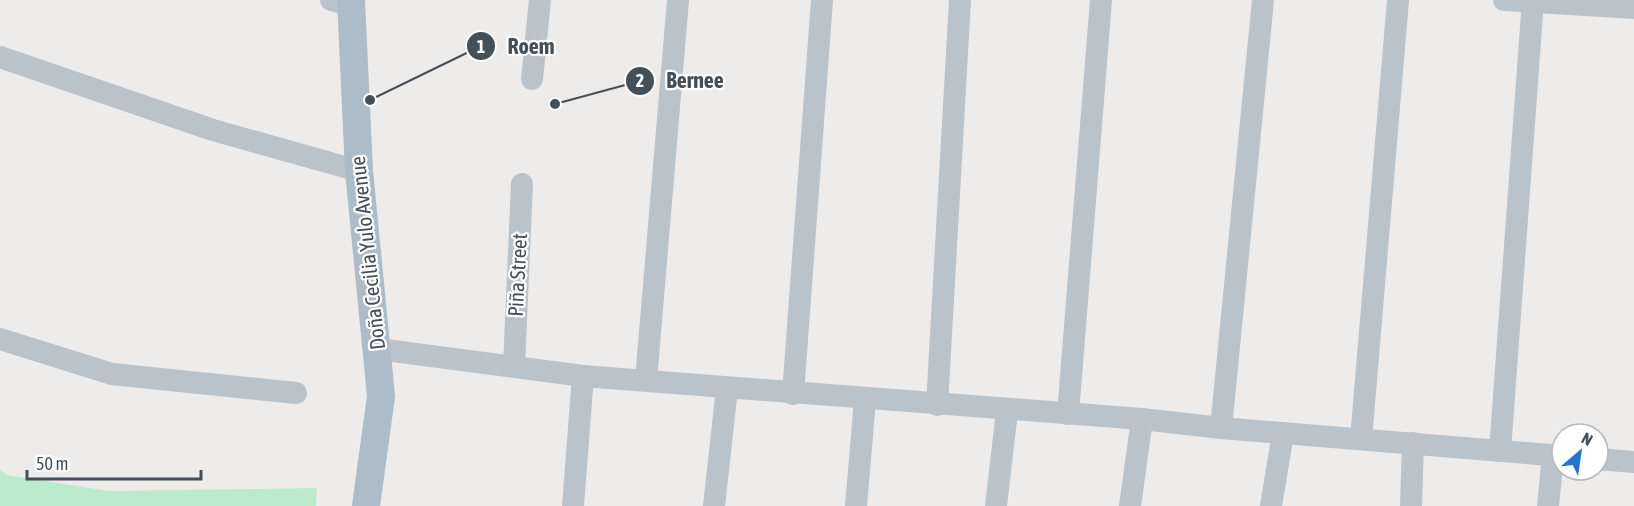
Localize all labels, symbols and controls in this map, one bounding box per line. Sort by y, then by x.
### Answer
callout: Roem [466,26,567,66]
text: Roem [507,33,555,59]
text: 1 [477,36,485,57]
callout: Bernee [625,61,736,101]
text: Bernee [666,67,724,93]
text: 2 [636,70,644,91]
street label: Doña Cecilia Yulo Avenue [345,155,389,351]
street label: Piña Street [503,233,531,317]
north arrow [1550,422,1610,482]
text: N [1579,429,1596,449]
scale bar [27,443,201,481]
text: 50 m [36,453,68,474]

